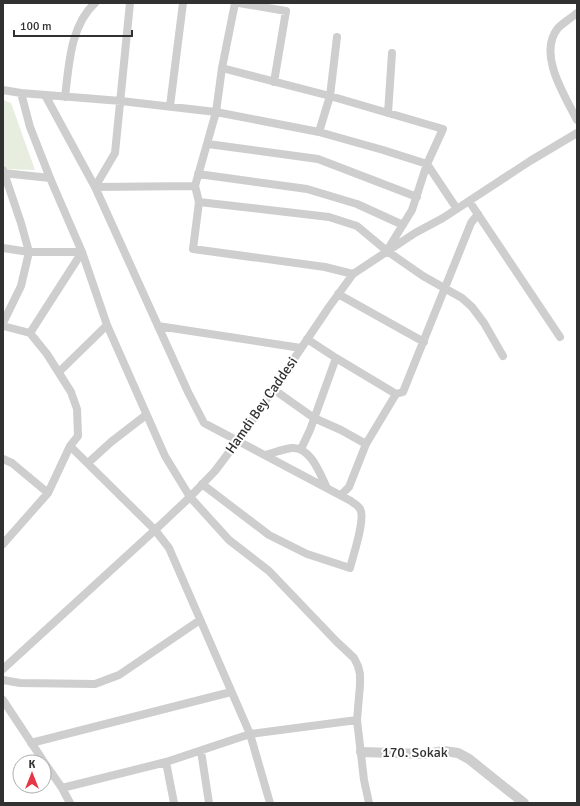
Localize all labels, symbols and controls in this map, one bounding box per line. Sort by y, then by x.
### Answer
scale bar [14,12,132,38]
text: 100 m [20,19,52,34]
street label: Hamdi Bey Caddesi [222,354,301,457]
street label: 170. Sokak [382,744,448,761]
north arrow [12,754,52,794]
text: K [29,758,36,771]

